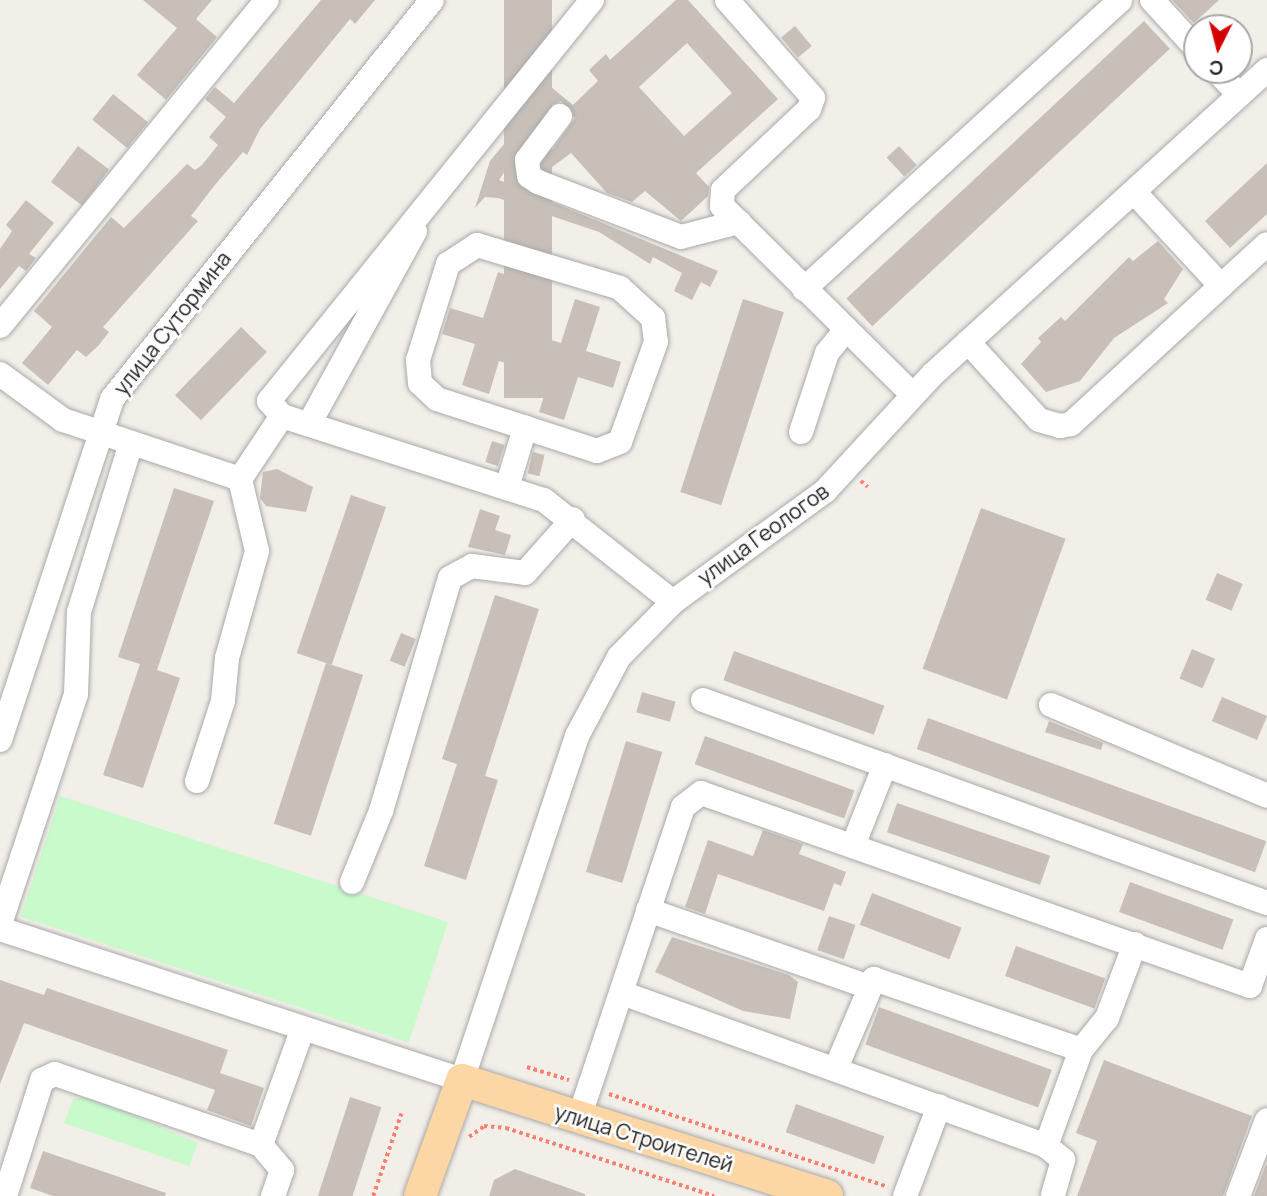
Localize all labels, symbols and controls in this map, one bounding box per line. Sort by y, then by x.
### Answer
north arrow [1183,14,1253,84]
text: С [1208,54,1224,82]
street label: улица Сутормина [108,246,236,400]
street label: улица Геологов [693,478,833,590]
street label: улица Строителей [552,1099,736,1177]

